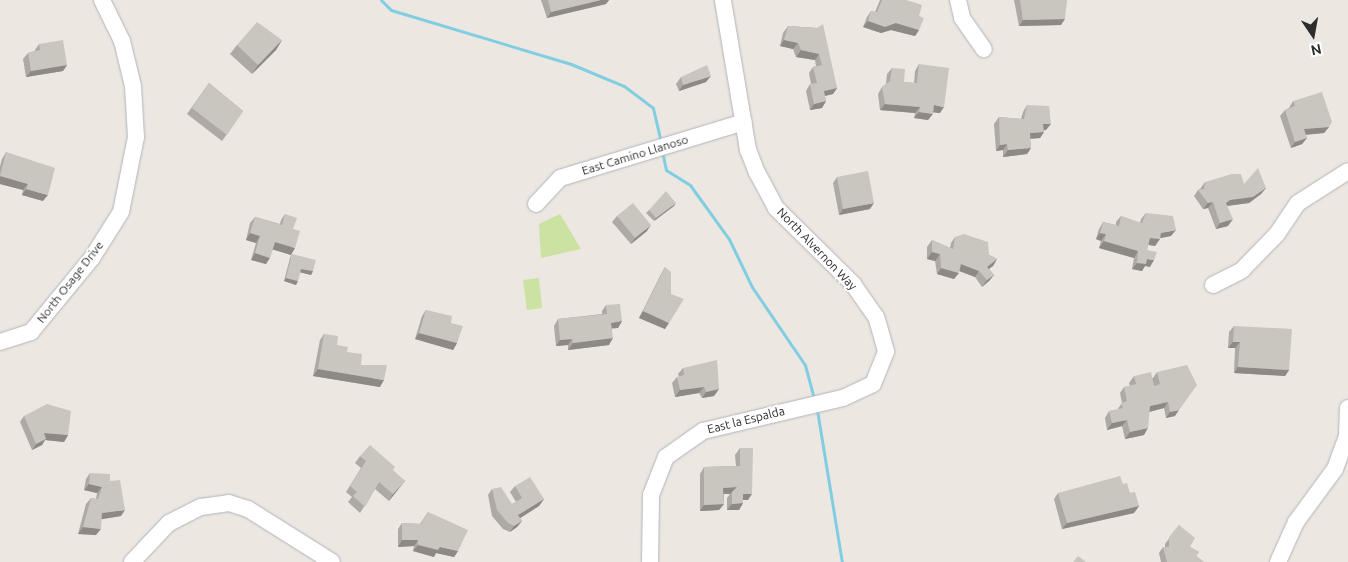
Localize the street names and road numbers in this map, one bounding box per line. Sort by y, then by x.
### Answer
street label: East Camino Llanoso [580,132,690,178]
street label: North Alvernon Way [774,205,860,293]
street label: North Osage Drive [34,238,106,326]
street label: East la Espalda [706,403,786,437]

